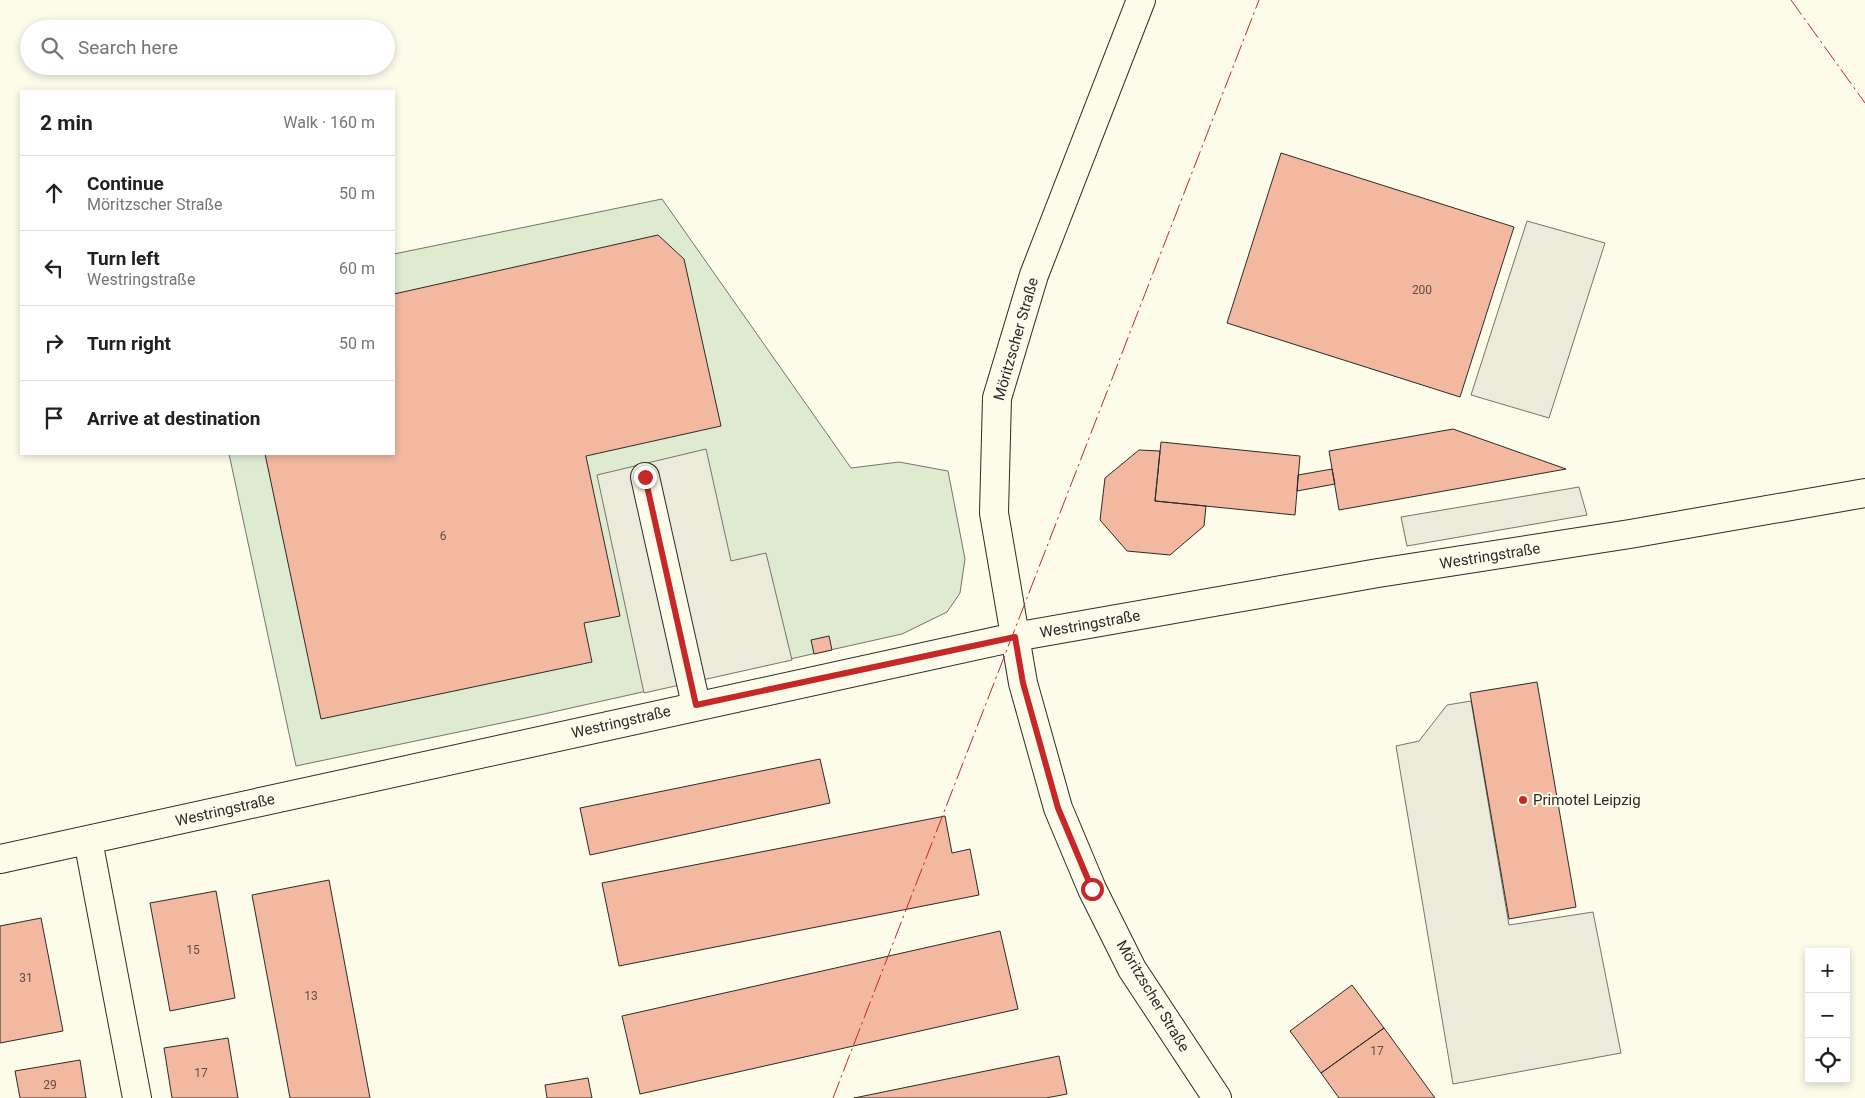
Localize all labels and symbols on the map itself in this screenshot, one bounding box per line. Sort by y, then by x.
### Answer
street label: Möritzscher Straße [990,275,1042,403]
house number: 200 [1412,283,1432,297]
route end [634,466,657,489]
house number: 6 [440,529,447,543]
street label: Westringstraße [1438,539,1542,573]
street label: Westringstraße [1038,606,1142,642]
street label: Westringstraße [569,702,673,742]
street label: Westringstraße [173,790,277,830]
place label: Primotel Leipzig [1533,791,1641,809]
marker: Primotel Leipzig [1517,794,1529,806]
route start [1081,878,1104,901]
street label: Möritzscher Straße [1113,937,1193,1055]
house number: 15 [186,943,200,957]
house number: 31 [19,971,33,985]
house number: 13 [304,989,318,1003]
house number: 17 [1370,1044,1384,1058]
house number: 17 [194,1066,208,1080]
house number: 29 [43,1078,57,1092]

